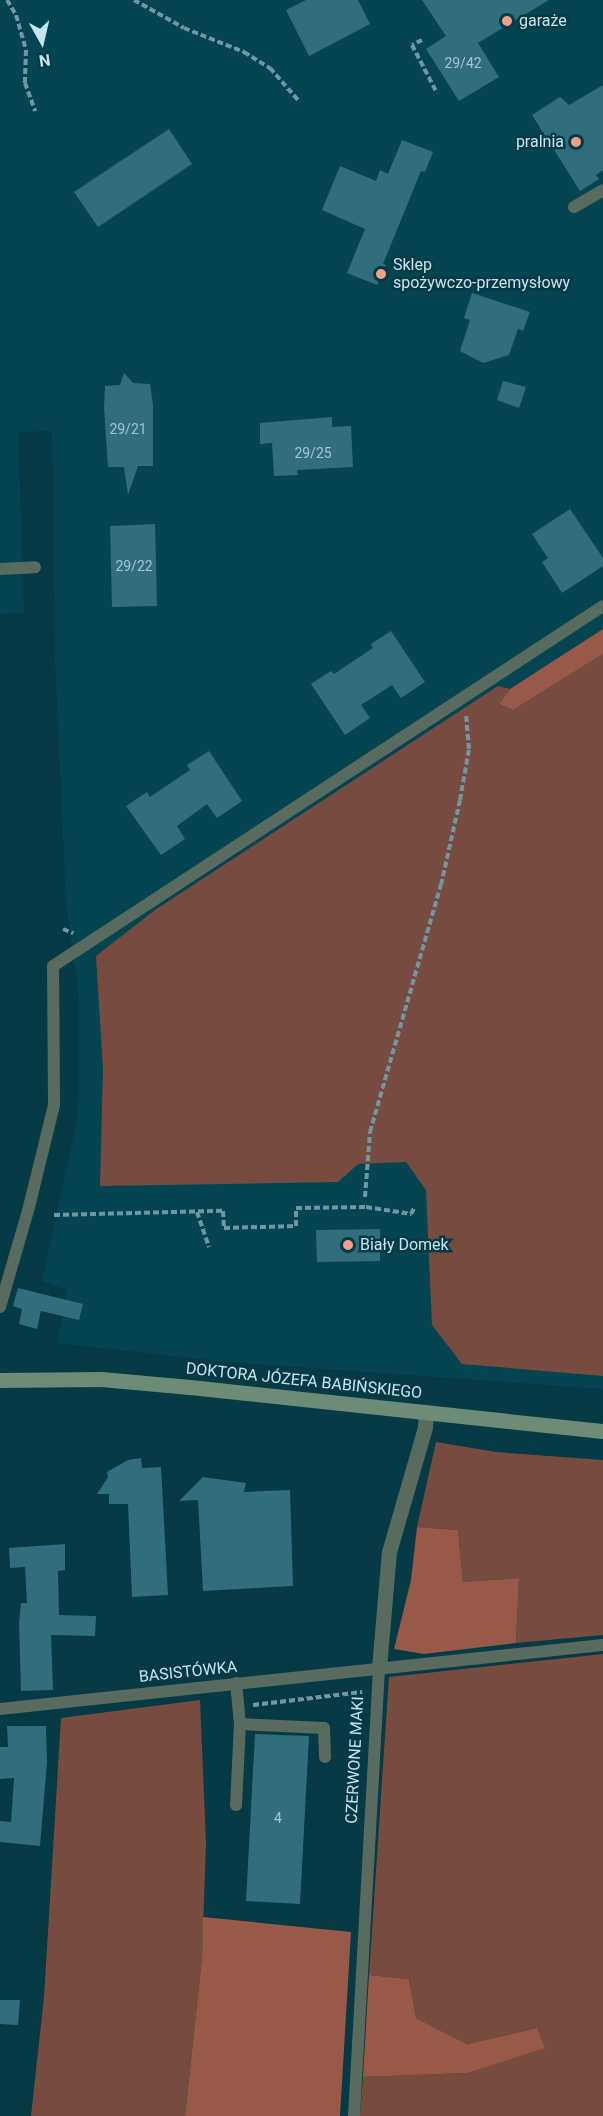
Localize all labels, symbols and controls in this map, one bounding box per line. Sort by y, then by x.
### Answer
place label: garaże [519,11,567,31]
north arrow [12,12,72,72]
marker: garaże [500,14,514,28]
text: N [38,50,51,71]
house number: 29/42 [444,55,482,71]
place label: pralnia [516,132,564,152]
marker: pralnia [569,135,583,149]
place label: Sklep spożywczo-przemysłowy [393,255,570,293]
marker: Sklep spożywczo-przemysłowy [374,267,388,281]
house number: 29/21 [109,421,147,437]
house number: 29/25 [294,445,332,461]
house number: 29/22 [115,558,153,574]
place label: Biały Domek [360,1235,449,1255]
marker: Biały Domek [341,1238,355,1252]
street label: DOKTORA JÓZEFA BABIŃSKIEGO [185,1359,423,1403]
street label: BASISTÓWKA [138,1657,238,1687]
street label: CZERWONE MAKI [342,1696,368,1824]
house number: 4 [274,1810,282,1826]

